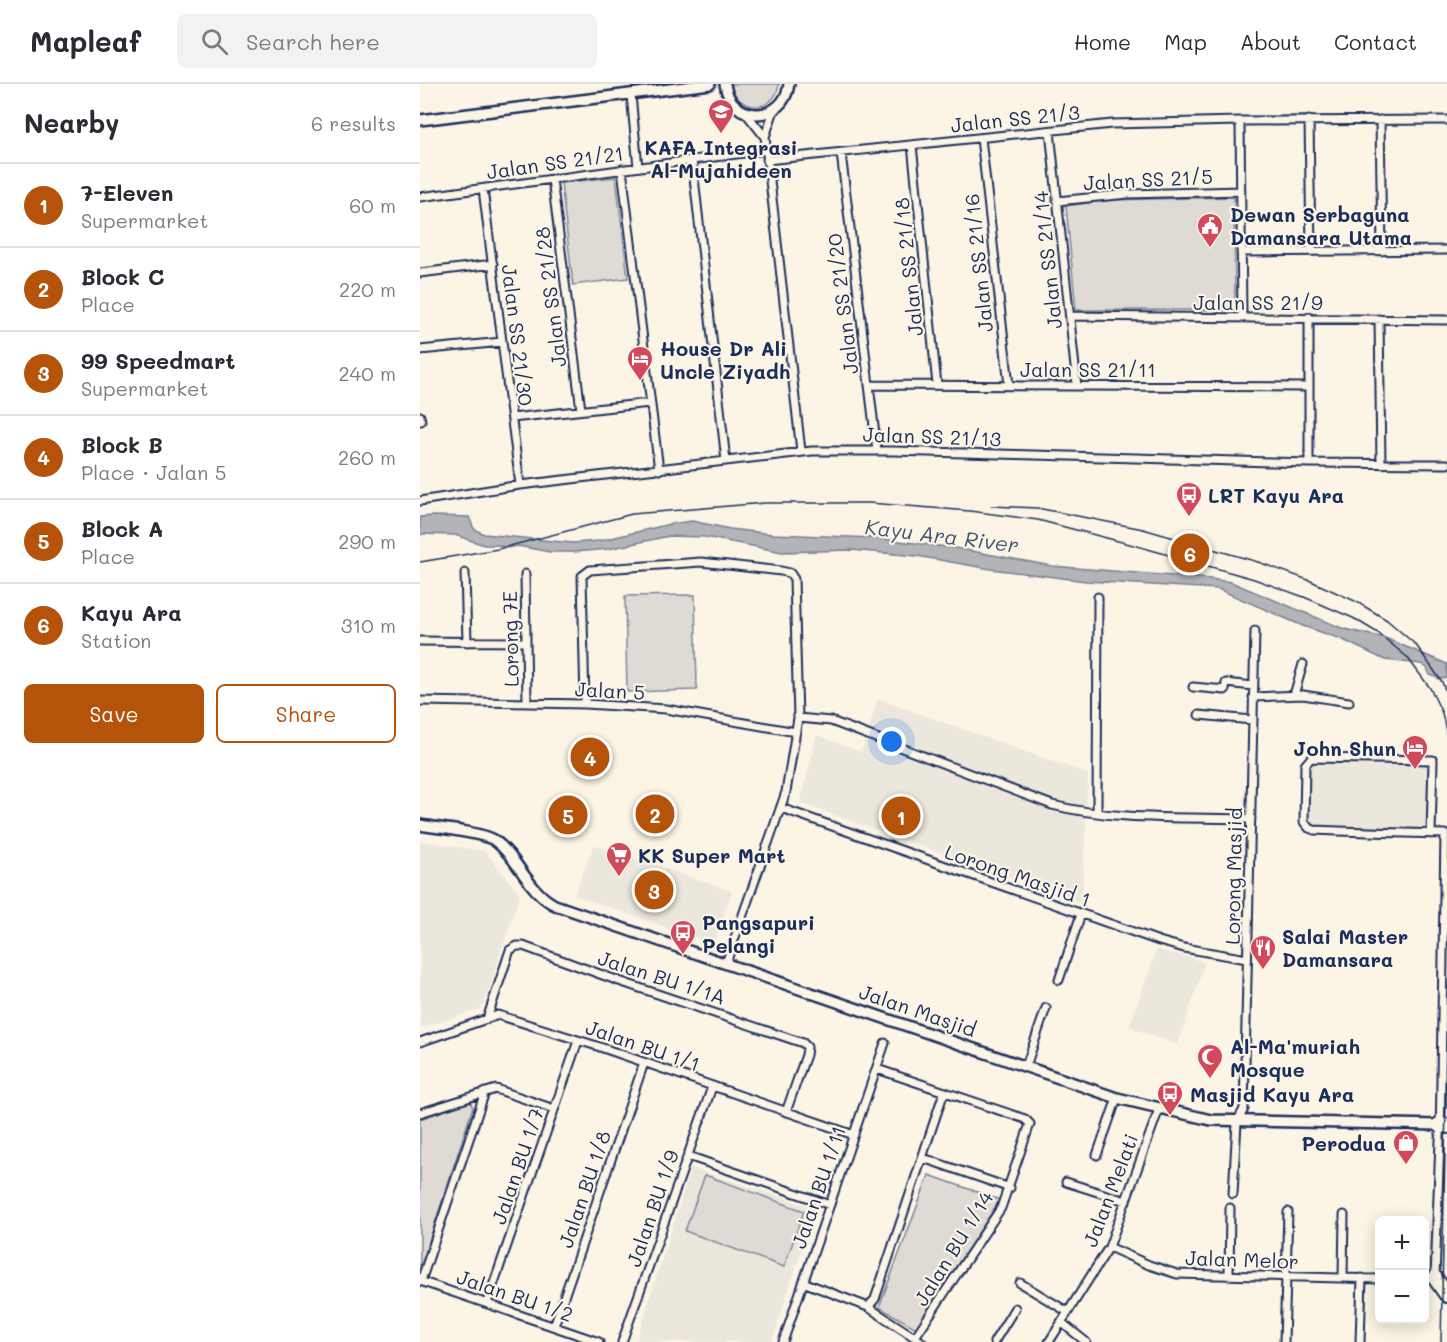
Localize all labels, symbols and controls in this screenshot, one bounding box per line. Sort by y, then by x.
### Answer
search box [177,14,597,68]
text: Mapleaf [30,23,141,59]
icon: search [198,25,231,58]
text: Search here [246,27,380,56]
text: Home [1074,28,1131,55]
text: Map [1164,28,1207,55]
text: About [1240,28,1301,55]
text: Contact [1334,28,1417,55]
school or university icon: KAFA Integrasi Al-Mujahideen [706,97,736,135]
street label: Jalan SS 21/3 [949,98,1081,138]
text: Nearby [24,106,119,140]
text: 6 results [311,110,396,136]
place label: KAFA Integrasi Al-Mujahideen [645,134,798,183]
street label: Jalan SS 21/21 [485,140,625,184]
street label: Jalan SS 21/5 [1083,163,1213,195]
text: 7-Eleven [81,178,173,207]
street label: Jalan SS 21/14 [1027,189,1067,330]
text: 1 [39,192,48,218]
text: 60 m [349,192,396,218]
street label: Jalan SS 21/16 [958,193,998,333]
street label: Jalan SS 21/18 [888,197,928,337]
place label: Dewan Serbaguna Damansara Utama [1230,201,1412,250]
text: Supermarket [81,207,208,233]
public building icon: Dewan Serbaguna Damansara Utama [1195,211,1225,249]
street label: Jalan SS 21/28 [528,225,572,369]
street label: Jalan SS 21/20 [820,232,864,376]
text: Block C [81,262,164,291]
street label: Jalan SS 21/30 [496,263,540,407]
text: 2 [38,276,49,302]
text: 220 m [339,276,396,302]
street label: Jalan SS 21/9 [1193,289,1323,315]
text: Place [81,291,135,317]
place label: House Dr Ali Uncle Ziyadh [660,335,790,384]
hotel icon: House Dr Ali Uncle Ziyadh [625,344,655,382]
text: 99 Speedmart [81,346,235,375]
street label: Jalan SS 21/11 [1020,356,1156,382]
text: 3 [38,360,50,386]
text: 240 m [338,360,396,386]
text: Supermarket [81,375,208,401]
street label: Jalan SS 21/13 [862,421,1002,451]
text: Block B [81,430,163,459]
text: 4 [37,444,50,470]
text: 260 m [338,444,396,470]
text: Place · Jalan 5 [81,459,226,485]
bus stop icon: LRT Kayu Ara [1174,480,1204,518]
place label: LRT Kayu Ara [1208,482,1344,508]
water label: Kayu Ara River [864,512,1020,558]
text: Block A [81,514,163,543]
text: 5 [38,528,49,554]
text: 290 m [338,528,396,554]
pin: 6 [1170,530,1210,576]
text: Place [81,543,135,569]
street label: Lorong 7E [496,591,524,687]
text: Kayu Ara [81,598,182,627]
text: 6 [37,612,50,638]
text: 310 m [341,612,396,638]
text: Station [81,627,151,653]
street label: Jalan 5 [574,675,646,705]
button: Save [24,684,204,743]
button: Share [216,684,396,743]
your location [877,727,906,756]
hotel icon: John Shun [1400,733,1430,771]
pin: 4 [570,734,610,780]
place label: John Shun [1293,735,1396,761]
pin: 5 [548,792,588,838]
pin: 2 [636,792,674,836]
pin: 1 [882,794,920,838]
street label: Lorong Masjid [1219,807,1247,945]
street label: Lorong Masjid 1 [942,838,1094,912]
supermarket icon: KK Super Mart [604,840,634,878]
place label: KK Super Mart [638,842,786,868]
pin: 3 [634,868,674,912]
place label: Pangsapuri Pelangi [702,909,815,958]
bus stop icon: Pangsapuri Pelangi [668,918,698,956]
place label: Salai Master Damansara [1282,923,1408,972]
restaurant icon: Salai Master Damansara [1248,933,1278,971]
street label: Jalan BU 1/1A [595,944,729,1010]
street label: Jalan Masjid [856,978,980,1042]
street label: Jalan BU 1/1 [583,1013,703,1077]
place label: Al-Ma'muriah Mosque [1230,1033,1360,1082]
mosque icon: Al-Ma'muriah Mosque [1195,1042,1225,1080]
bus stop icon: Masjid Kayu Ara [1155,1079,1185,1117]
place label: Masjid Kayu Ara [1190,1081,1354,1107]
street label: Jalan BU 1/7 [485,1105,549,1227]
street label: Jalan BU 1/11 [785,1122,851,1252]
street label: Jalan BU 1/8 [552,1127,616,1251]
shop icon: Perodua [1391,1128,1421,1166]
street label: Jalan Melati [1077,1130,1143,1250]
place label: Perodua [1301,1130,1386,1156]
street label: Jalan BU 1/9 [620,1146,684,1270]
street label: Jalan BU 1/14 [907,1185,999,1310]
map controls [1375,1216,1429,1324]
button: + [1375,1216,1429,1270]
street label: Jalan Melor [1185,1244,1299,1274]
street label: Jalan BU 1/2 [453,1263,577,1327]
button: − [1375,1270,1429,1324]

